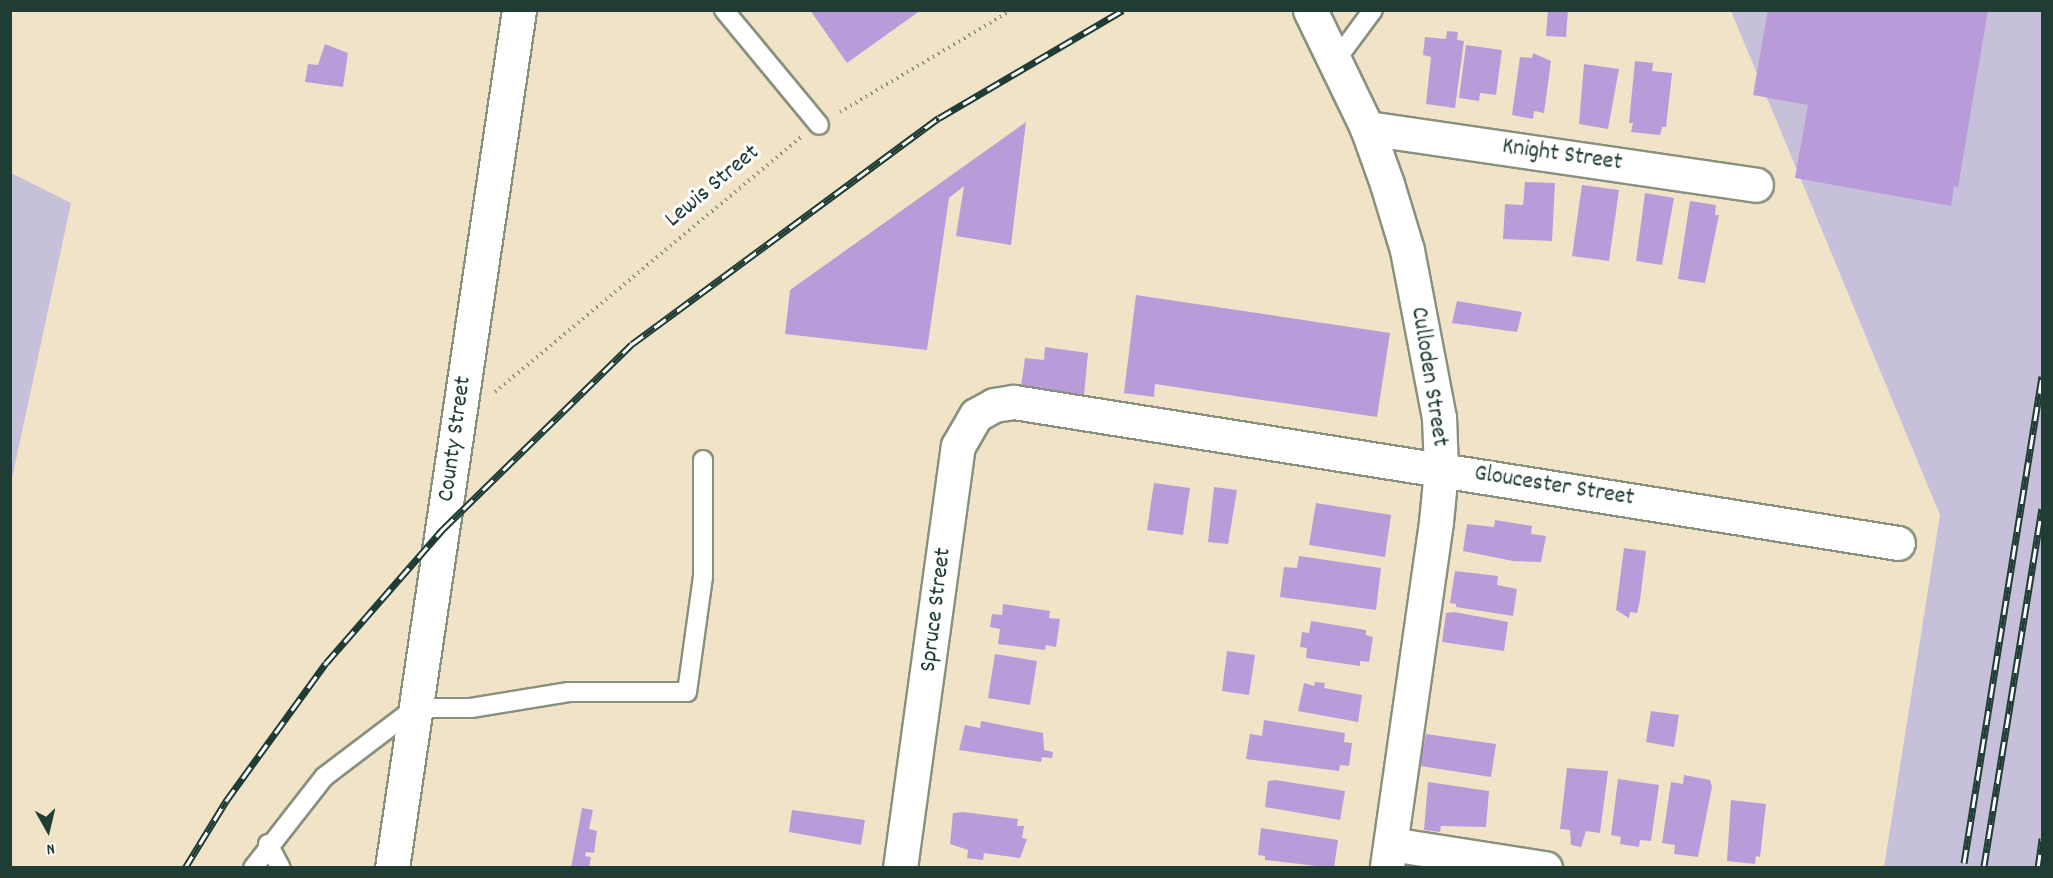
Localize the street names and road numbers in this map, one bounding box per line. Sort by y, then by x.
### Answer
street label: Knight Street [1500,133,1624,179]
street label: Lewis Street [660,139,766,235]
street label: Culloden Street [1403,305,1453,449]
street label: County Street [433,374,479,504]
street label: Gloucester Street [1472,460,1636,514]
street label: Spruce Street [915,546,959,674]

